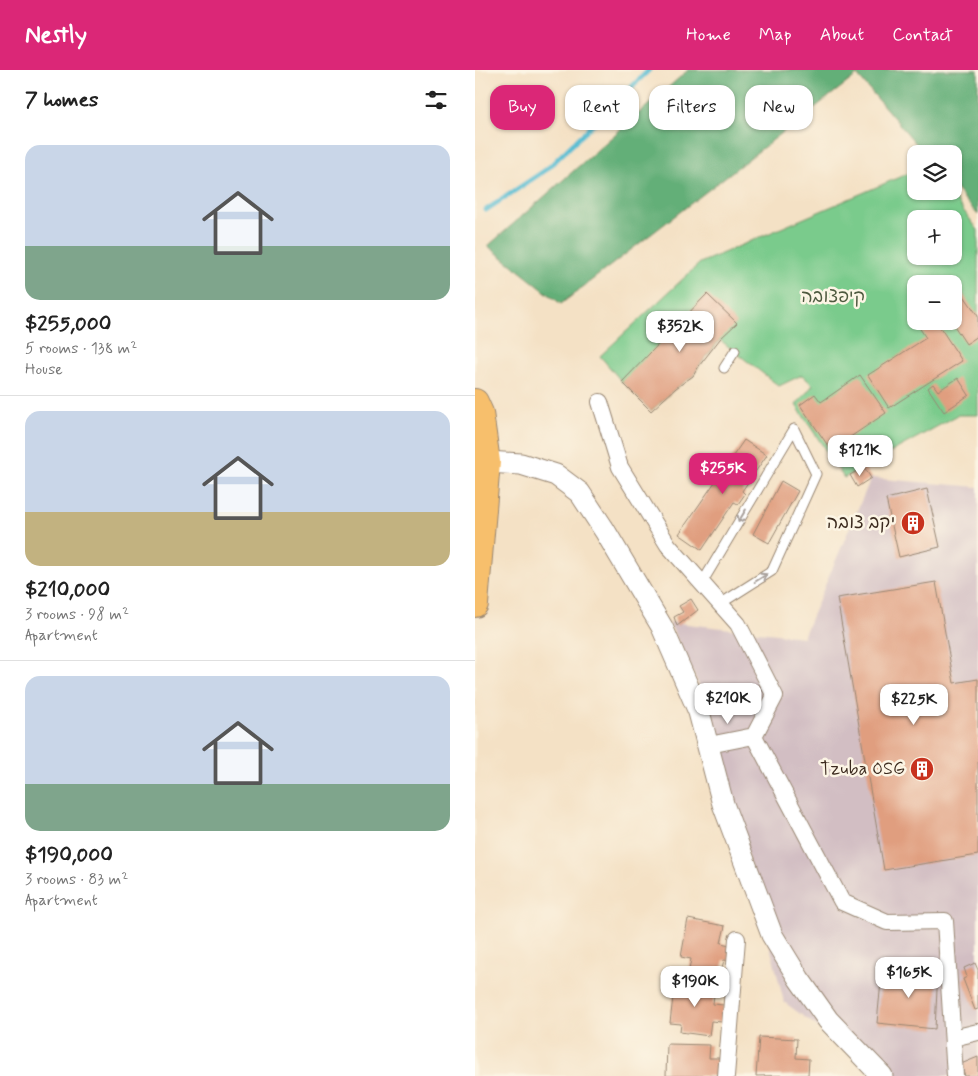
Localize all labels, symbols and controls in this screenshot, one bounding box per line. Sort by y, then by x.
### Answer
text: Nestly [25,20,87,51]
text: Home [686,23,731,47]
text: Map [759,23,792,47]
text: About [820,23,864,47]
text: Contact [892,23,953,47]
chip: Buy [490,85,555,130]
chip: Rent [565,85,639,130]
chip: Filters [649,85,735,130]
chip: New [745,85,813,130]
text: 7 homes [25,86,98,114]
icon: filters [422,86,450,114]
map controls [907,145,962,330]
button: layers [907,145,962,200]
icon: home [193,178,283,268]
button: + [907,210,962,265]
button: − [907,275,962,330]
park label: קיפצובה [801,285,865,309]
text: $255,000 [25,310,111,338]
pin: $352K [645,310,715,353]
text: $352K [657,316,703,337]
text: 5 rooms · 138 m² [25,338,137,359]
text: House [25,359,63,380]
pin: $121K [825,434,895,477]
text: $121K [839,440,881,461]
icon: home [193,443,283,533]
pin: $255K [688,452,758,495]
text: $255K [700,458,746,479]
one-way arrow [736,508,746,523]
building icon: יקב צובה [900,510,926,536]
place label: יקב צובה [827,511,895,535]
one-way arrow [754,573,768,583]
text: $210,000 [25,576,110,604]
text: 3 rooms · 98 m² [25,604,129,625]
text: Apartment [25,625,98,646]
pin: $210K [693,682,763,725]
pin: $225K [879,684,949,726]
text: $210K [705,688,751,709]
text: $225K [891,689,937,710]
icon: home [193,708,283,798]
building icon: Tzuba OSG [909,756,935,782]
place label: Tzuba OSG [820,757,905,781]
text: $190,000 [25,841,113,869]
text: 3 rooms · 83 m² [25,869,128,890]
text: Apartment [25,890,98,911]
pin: $165K [874,956,944,999]
text: $165K [886,962,932,983]
pin: $190K [660,966,730,1008]
text: $190K [671,971,719,992]

